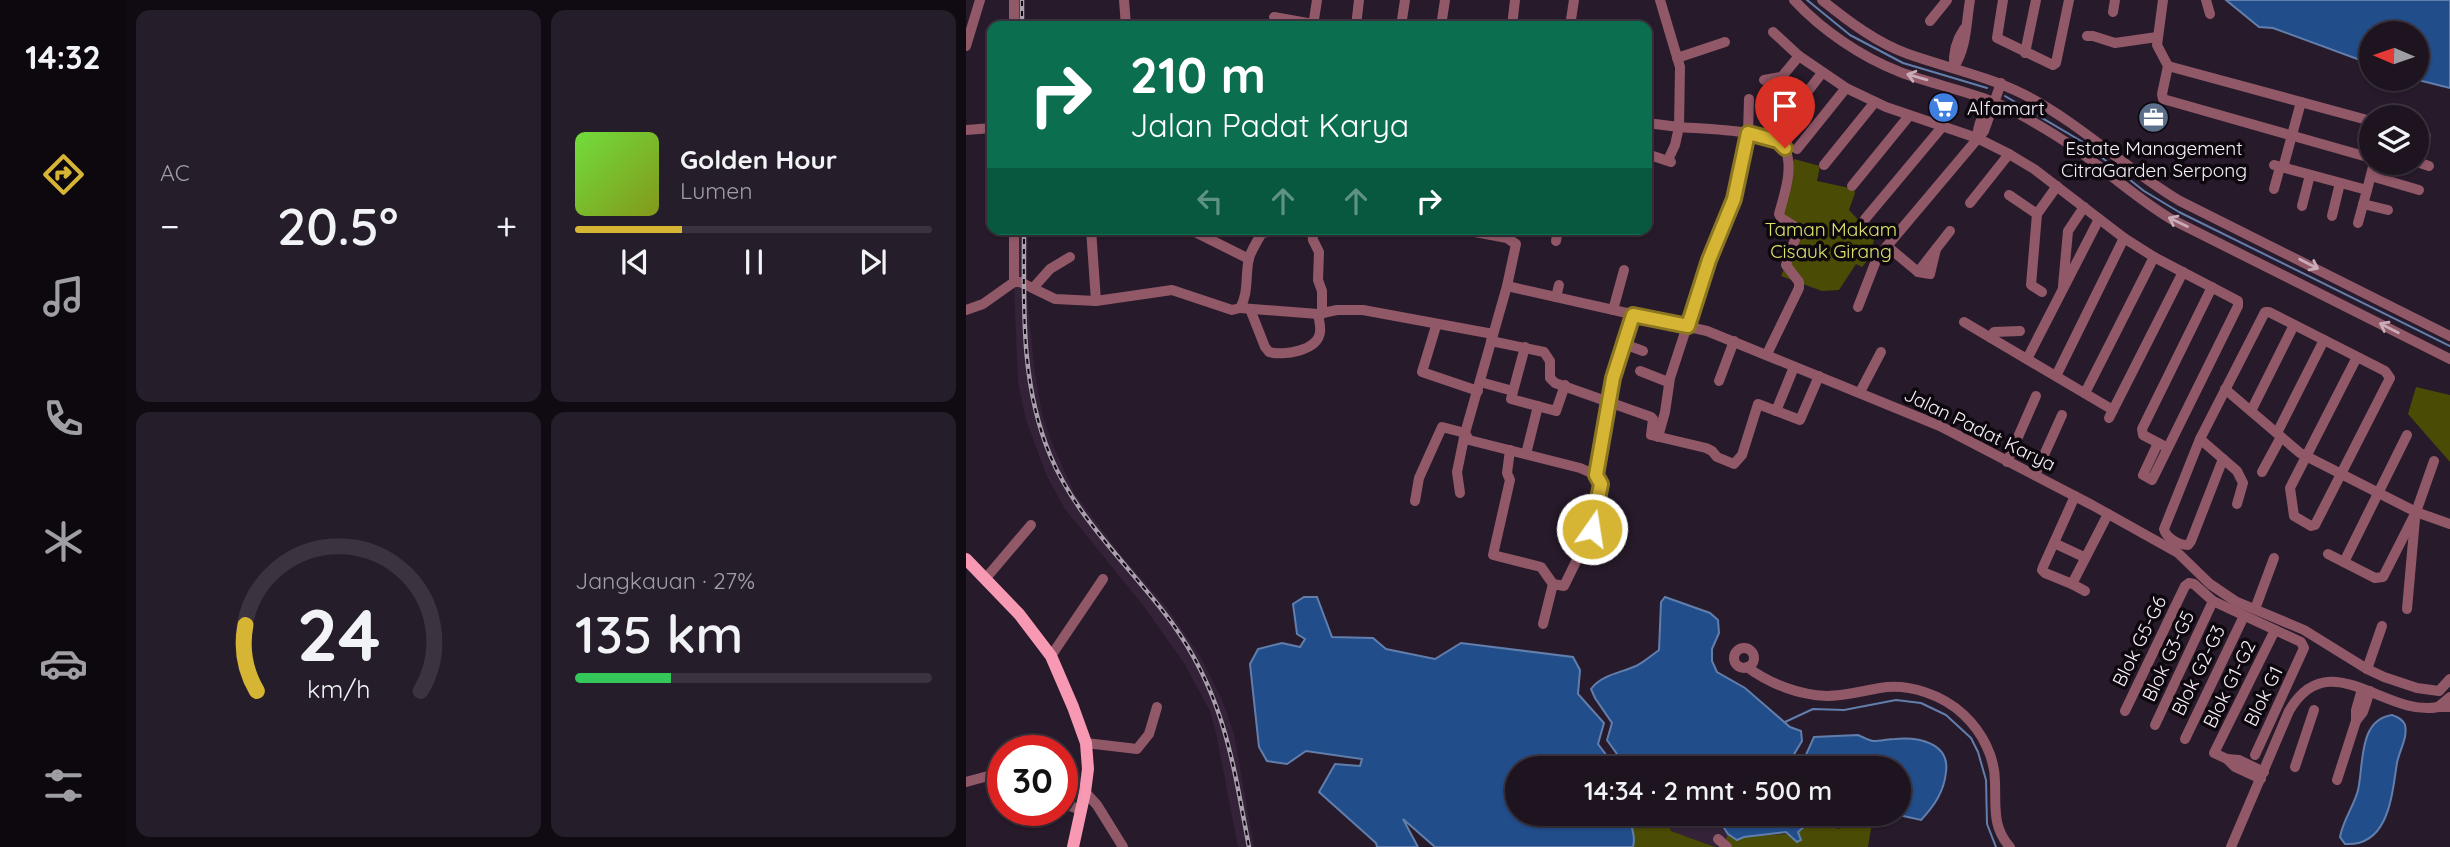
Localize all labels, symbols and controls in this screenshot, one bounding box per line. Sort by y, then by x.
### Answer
north arrow [2359,21,2429,91]
map controls [2359,21,2429,175]
text: 14:32 [25,37,101,77]
text: 210 m [1130,44,1266,105]
icon: right [1015,49,1106,140]
one-way arrow [1907,70,1929,83]
pin [1755,76,1815,148]
icon: arrive [1766,87,1804,125]
supermarket icon: Alfamart [1927,91,1961,125]
place label: Alfamart [1967,96,2045,120]
office icon: Estate Management CitraGarden Serpong [2137,100,2171,134]
text: Jalan Padat Karya [1130,105,1409,145]
button: layers [2359,105,2429,175]
place label: Estate Management CitraGarden Serpong [2061,136,2247,182]
text: Golden Hour [680,143,837,176]
icon: directions [39,150,88,199]
text: AC [160,158,190,187]
text: Lumen [680,176,753,205]
icon: left [1191,182,1229,220]
icon: ahead [1264,182,1302,220]
icon: ahead [1337,182,1375,220]
icon: right [1410,182,1448,220]
text: 20.5° [277,193,398,258]
text: − [160,202,180,250]
text: + [496,202,517,250]
one-way arrow [2168,214,2189,228]
park label: Taman Makam Cisauk Girang [1765,217,1897,263]
icon: previous [616,243,654,281]
icon: pause [735,243,773,281]
icon: next [854,243,892,281]
one-way arrow [2298,258,2319,272]
icon: music [39,272,88,321]
one-way arrow [2379,320,2400,334]
street label: Jalan Padat Karya [1900,382,2060,476]
icon: phone [39,394,88,443]
position arrow [1555,492,1629,566]
icon: climate [39,517,88,566]
text: Jangkauan · 27% [575,566,755,595]
text: 24 [296,588,381,679]
street label: Blok G5-G6 [2107,592,2171,690]
text: 135 km [575,601,743,666]
street label: Blok G3-G5 [2137,607,2199,705]
street label: Blok G2-G3 [2166,621,2230,719]
street label: Blok G1-G2 [2197,636,2261,732]
icon: car [39,639,88,688]
street label: Blok G1 [2238,662,2288,730]
text: km/h [307,672,370,703]
speed limit sign: 30 [987,735,1078,826]
icon: filters [39,761,88,810]
text: 14:34 · 2 mnt · 500 m [1584,774,1832,807]

